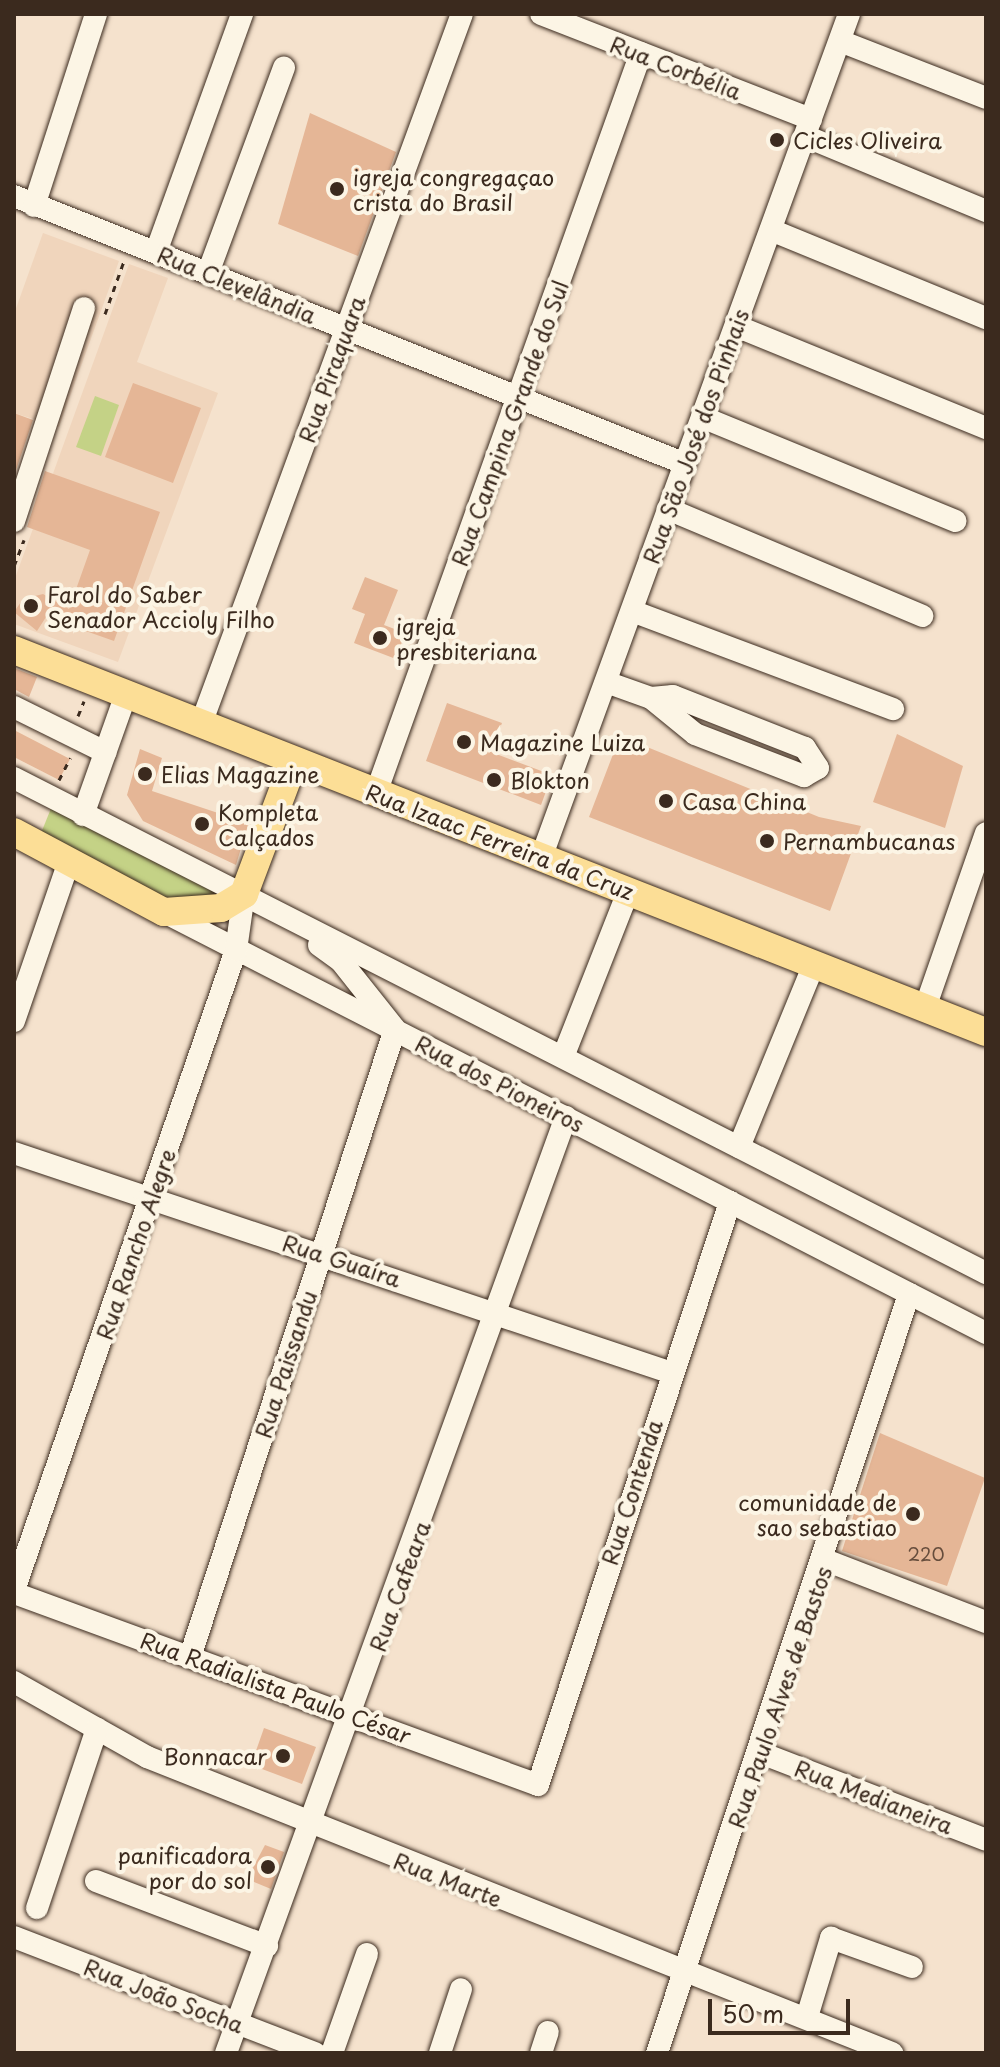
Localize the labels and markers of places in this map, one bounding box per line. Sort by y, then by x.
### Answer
place label: Cicles Oliveira [793,127,944,153]
marker: Cicles Oliveira [768,131,786,149]
place label: igreja congregaçao crista do Brasil [353,163,553,214]
marker: igreja congregaçao crista do Brasil [328,180,346,198]
place label: Farol do Saber Senador Accioly Filho [47,580,275,632]
marker: Farol do Saber Senador Accioly Filho [22,597,40,615]
place label: igreja presbiteriana [396,612,537,664]
marker: igreja presbiteriana [371,629,389,647]
place label: Magazine Luiza [480,729,645,755]
marker: Magazine Luiza [455,733,473,751]
place label: Elias Magazine [161,761,320,787]
marker: Elias Magazine [136,765,154,783]
place label: Blokton [510,767,590,793]
marker: Blokton [485,771,503,789]
place label: Casa China [682,788,805,814]
marker: Casa China [657,792,675,810]
place label: Kompleta Calçados [218,798,318,850]
marker: Kompleta Calçados [193,815,211,833]
place label: Pernambucanas [783,828,955,854]
marker: Pernambucanas [758,832,776,850]
place label: comunidade de sao sebastiao [739,1488,897,1540]
marker: comunidade de sao sebastiao [904,1505,922,1523]
place label: Bonnacar [163,1743,267,1769]
marker: Bonnacar [274,1747,292,1765]
place label: panificadora por do sol [117,1841,252,1892]
marker: panificadora por do sol [259,1858,277,1876]

